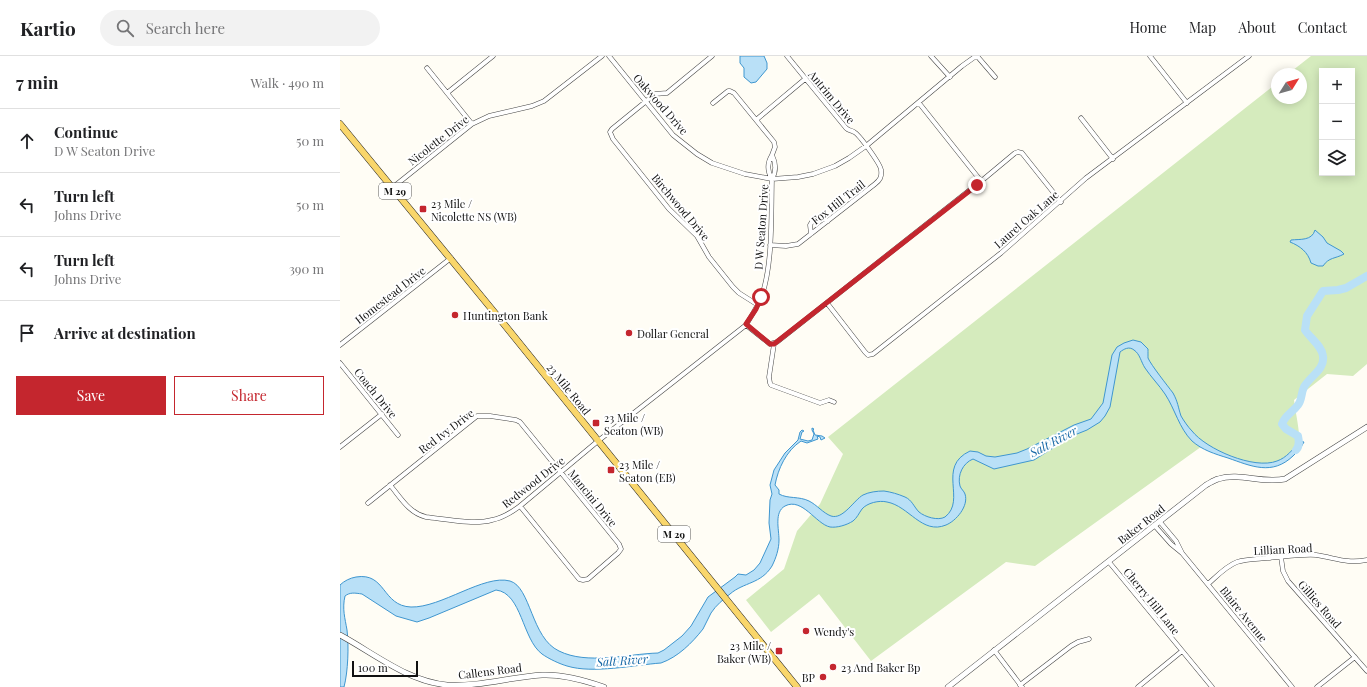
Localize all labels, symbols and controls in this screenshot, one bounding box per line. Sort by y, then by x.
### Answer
search box [100,10,380,46]
text: Kartio [20,15,76,41]
icon: search [114,17,136,39]
text: Search here [146,18,225,38]
text: Home [1129,18,1167,37]
text: Map [1189,18,1216,37]
text: About [1238,18,1276,37]
text: Contact [1298,18,1347,37]
street label: Antrim Drive [805,67,859,127]
north arrow [1271,68,1307,104]
map controls [1319,68,1355,176]
button: + [1319,68,1355,104]
street label: Oakwood Drive [630,70,692,138]
text: 7 min [16,71,59,93]
text: Walk · 490 m [250,74,324,91]
button: − [1319,104,1355,140]
street label: Nicolette Drive [405,111,472,168]
text: Continue [54,122,118,142]
icon: ahead [16,130,38,152]
text: 50 m [296,132,324,149]
button: layers [1319,140,1355,176]
text: D W Seaton Drive [54,142,155,159]
street label: Birchwood Drive [649,170,714,244]
street label: Fox Hill Trail [808,176,868,228]
route end [968,176,986,194]
road number: M 29 [379,183,411,199]
street label: D W Seaton Drive [751,183,772,270]
text: Turn left [54,186,115,206]
street label: Laurel Oak Lane [991,187,1062,251]
icon: left [16,194,38,216]
text: 50 m [296,196,324,213]
place label: 23 Mile / Nicolette NS (WB) [431,196,517,224]
marker: 23 Mile / Nicolette NS (WB) [418,204,428,214]
text: Johns Drive [54,206,121,223]
text: Turn left [54,250,115,270]
icon: left [16,258,38,280]
text: 390 m [289,260,324,277]
street label: Homestead Drive [352,263,429,327]
text: Johns Drive [54,270,121,287]
route start [752,288,770,306]
place label: Huntington Bank [463,308,548,323]
marker: Huntington Bank [450,310,460,320]
icon: arrive [16,322,38,344]
text: Arrive at destination [54,323,196,343]
place label: Dollar General [637,326,709,341]
marker: Dollar General [624,328,634,338]
street label: 23 Mile Road [544,360,595,418]
street label: Coach Drive [351,365,401,422]
button: Save [16,376,166,415]
button: Share [174,376,324,415]
street label: Red Ivy Drive [415,405,477,457]
place label: 23 Mile / Seaton (WB) [604,410,663,438]
marker: 23 Mile / Seaton (WB) [591,418,601,428]
water label: Salt River [1026,421,1080,461]
street label: Redwood Drive [499,453,568,511]
place label: 23 Mile / Seaton (EB) [619,457,675,485]
marker: 23 Mile / Seaton (EB) [606,465,616,475]
street label: Mancini Drive [565,466,621,530]
street label: Baker Road [1114,500,1168,547]
road number: M 29 [658,526,690,542]
street label: Lillian Road [1253,540,1313,558]
street label: Cherry Hill Lane [1120,564,1184,638]
street label: Gillies Road [1295,577,1345,632]
street label: Blaire Avenue [1217,583,1271,645]
place label: Wendy's [813,624,854,639]
marker: Wendy's [801,626,811,636]
place label: 23 Mile / Baker (WB) [717,638,771,666]
marker: 23 Mile / Baker (WB) [774,646,784,656]
water label: Salt River [595,650,649,670]
scale bar [352,659,418,678]
text: 100 m [358,660,388,675]
street label: Callens Road [457,660,523,682]
place label: 23 And Baker Bp [841,660,920,675]
marker: 23 And Baker Bp [828,662,838,672]
place label: BP [802,670,816,685]
marker: BP [818,672,828,682]

